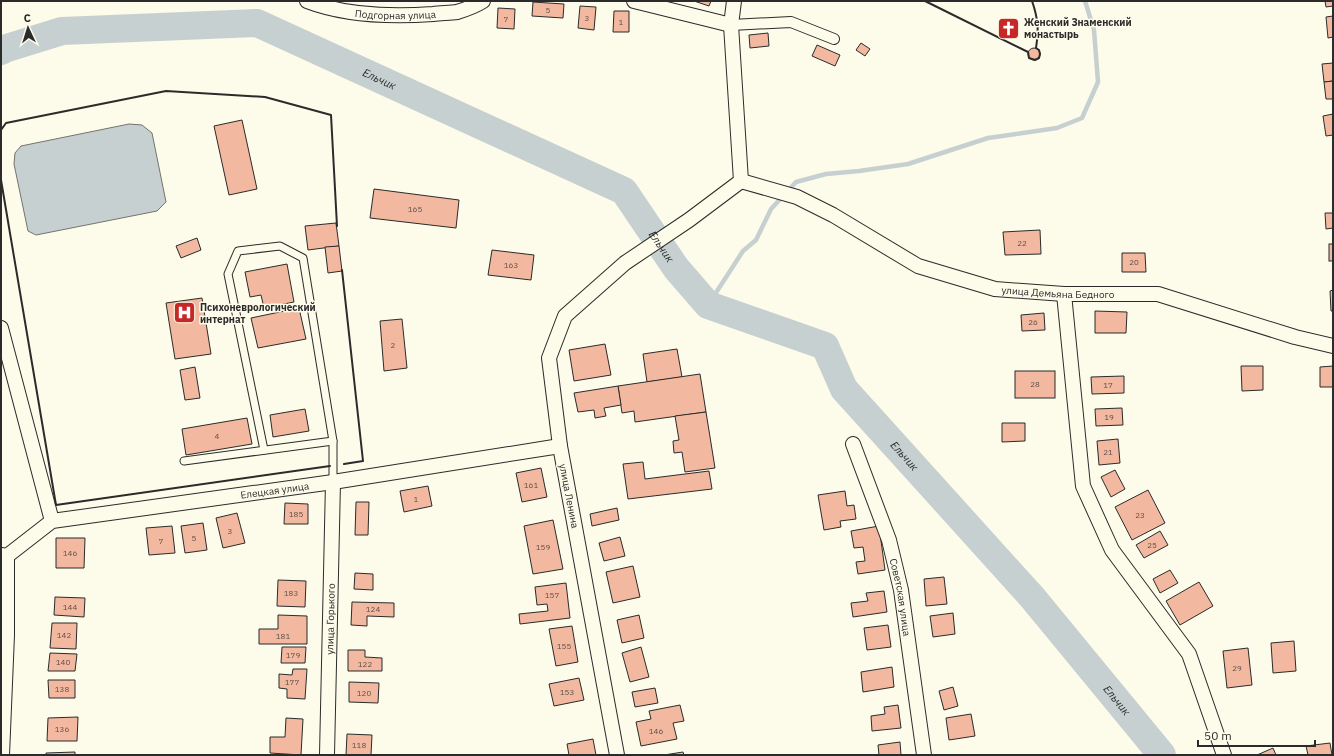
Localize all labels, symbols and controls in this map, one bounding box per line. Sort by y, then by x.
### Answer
house number: 5 [546,5,551,15]
street label: Подгорная улица [354,6,437,22]
north arrow [8,8,48,48]
text: С [23,11,31,25]
house number: 3 [585,13,590,23]
house number: 7 [504,14,509,24]
church icon: Женский Знаменский монастырь [996,15,1022,41]
place label: Женский Знаменский монастырь [1024,16,1132,41]
house number: 1 [619,17,624,27]
water label: Ельчик [360,65,398,93]
house number: 165 [408,204,422,214]
water label: Ельчик [646,228,677,265]
house number: 22 [1017,238,1027,248]
house number: 20 [1129,257,1139,267]
house number: 163 [504,260,518,270]
street label: улица Демьяна Бедного [1001,283,1115,301]
hospital icon: Психоневрологический интернат [172,300,198,326]
place label: Психоневрологический интернат [200,301,316,326]
house number: 26 [1028,317,1038,327]
house number: 2 [391,340,396,350]
house number: 28 [1030,379,1040,389]
house number: 17 [1103,380,1113,390]
house number: 19 [1104,412,1114,422]
house number: 4 [215,431,220,441]
water label: Ельчик [887,438,922,474]
house number: 21 [1103,447,1113,457]
street label: улица Ленина [556,463,582,530]
street label: Елецкая улица [240,479,311,501]
house number: 161 [524,480,538,490]
house number: 1 [414,494,419,504]
house number: 185 [289,509,303,519]
house number: 23 [1135,510,1145,520]
house number: 3 [228,526,233,536]
house number: 5 [192,533,197,543]
house number: 7 [159,536,164,546]
house number: 25 [1147,540,1157,550]
house number: 159 [536,542,550,552]
house number: 146 [63,548,77,558]
street label: Советская улица [887,557,914,637]
street label: улица Горького [323,583,337,655]
house number: 183 [284,588,298,598]
house number: 157 [545,590,559,600]
house number: 144 [63,602,77,612]
house number: 124 [366,604,380,614]
house number: 142 [57,630,71,640]
house number: 181 [276,631,290,641]
house number: 155 [557,641,571,651]
house number: 179 [286,650,300,660]
house number: 140 [56,657,70,667]
house number: 122 [358,659,372,669]
house number: 29 [1232,663,1242,673]
house number: 177 [285,677,299,687]
water label: Ельчик [1100,682,1134,718]
house number: 138 [55,684,69,694]
house number: 153 [560,687,574,697]
house number: 120 [357,688,371,698]
scale bar [1198,722,1315,748]
house number: 136 [55,724,69,734]
house number: 146 [649,726,663,736]
text: 50 m [1204,728,1232,743]
house number: 118 [352,740,366,750]

